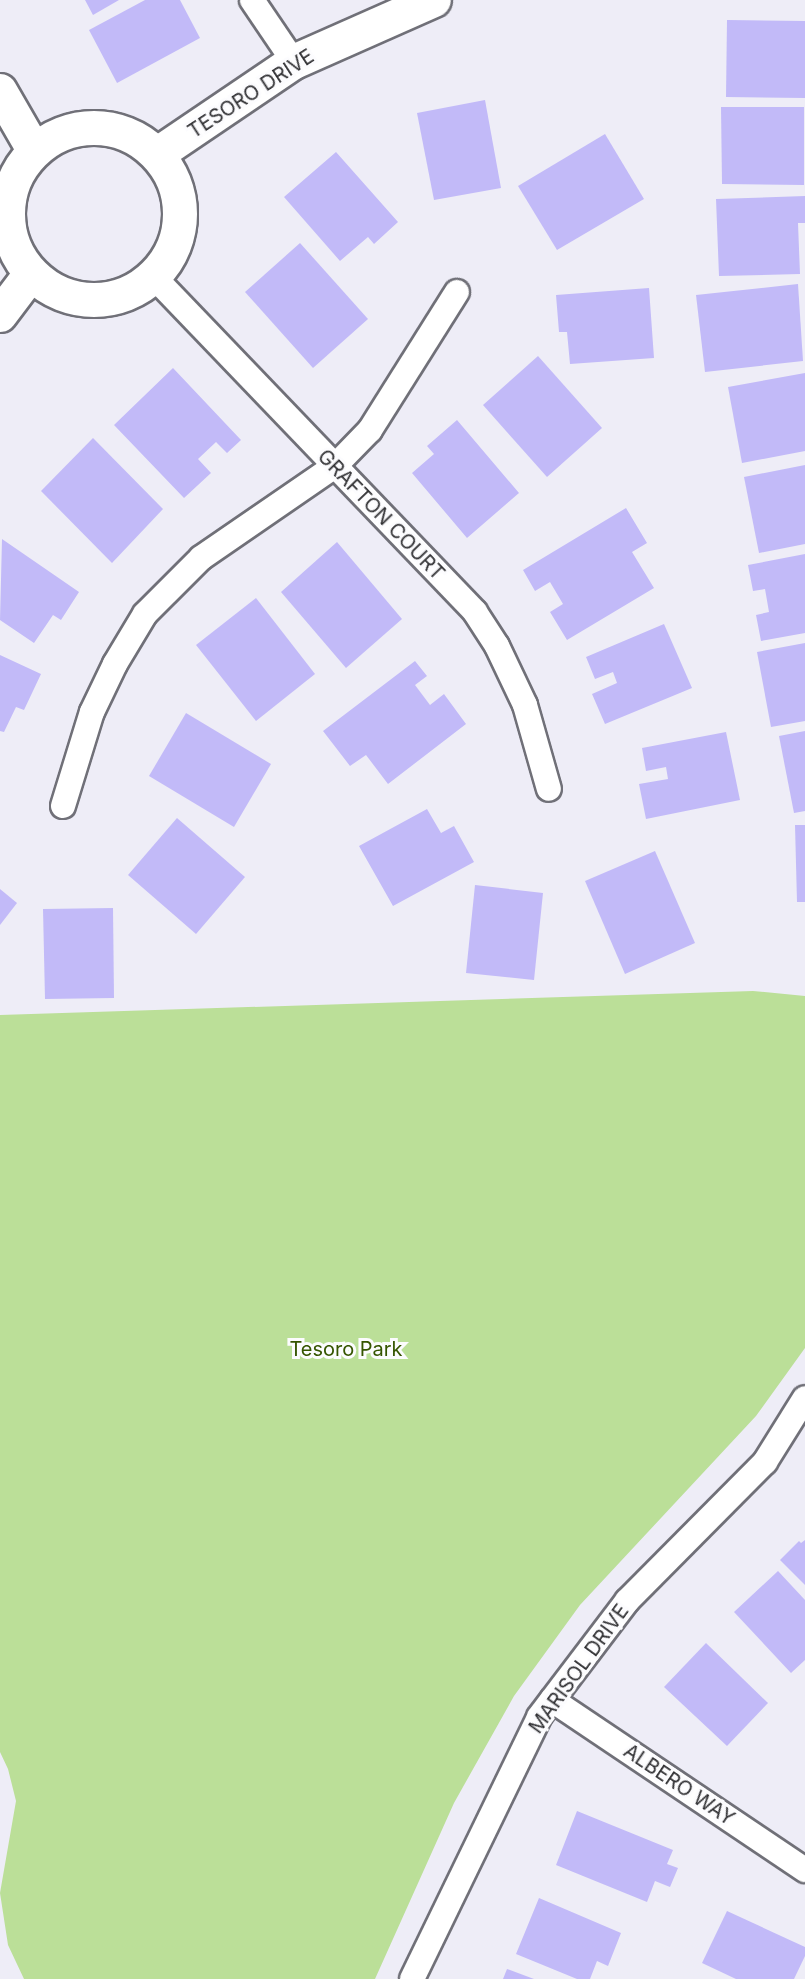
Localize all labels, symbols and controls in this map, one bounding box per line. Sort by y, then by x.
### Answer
street label: TESORO DRIVE [184,44,318,144]
street label: GRAFTON COURT [313,445,449,585]
park label: Tesoro Park [289,1337,403,1361]
street label: MARISOL DRIVE [524,1600,634,1738]
street label: ALBERO WAY [619,1739,739,1831]

